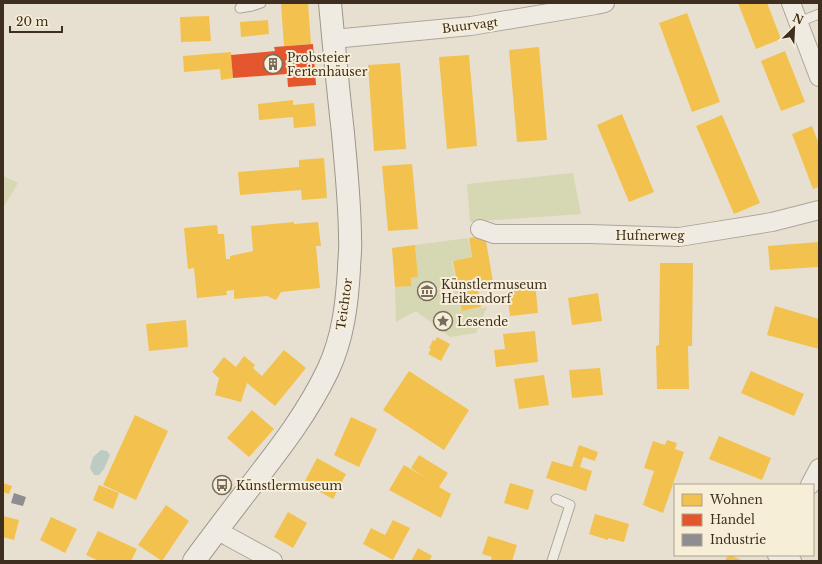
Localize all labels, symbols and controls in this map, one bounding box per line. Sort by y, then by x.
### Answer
scale bar [10,8,62,34]
north arrow [774,8,814,48]
text: N [790,10,806,28]
text: 20 m [16,14,48,29]
street label: Buurvagt [441,14,499,36]
place label: Probsteier Ferienhäuser [287,50,368,79]
building icon: Probsteier Ferienhäuser [262,53,284,75]
street label: Hufnerweg [616,228,685,243]
street label: Teichtor [333,277,355,331]
place label: Künstlermuseum Heikendorf [441,277,547,306]
museum icon: Künstlermuseum Heikendorf [416,280,438,302]
place icon: Lesende [432,310,454,332]
place label: Lesende [457,314,508,329]
bus stop icon: Künstlermuseum [211,474,233,496]
place label: Künstlermuseum [236,478,342,493]
legend [674,484,814,556]
text: Wohnen [709,492,763,507]
text: Handel [710,512,755,527]
text: Industrie [710,532,766,547]

